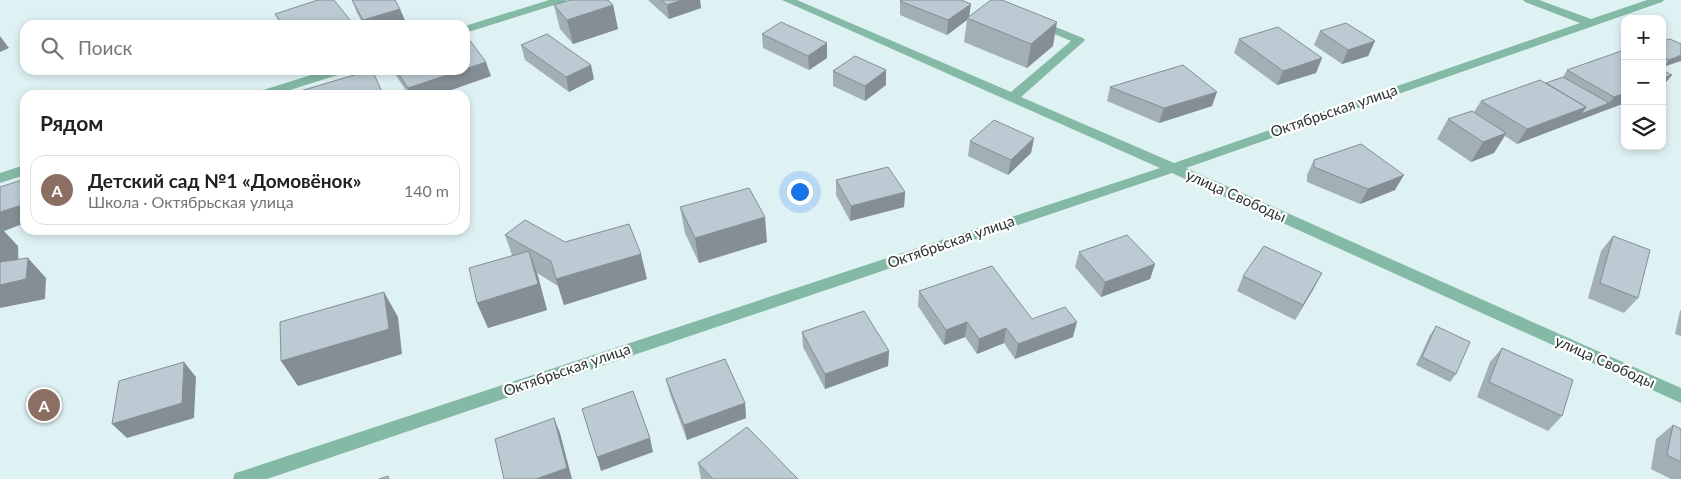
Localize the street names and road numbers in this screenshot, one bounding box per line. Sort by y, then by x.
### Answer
street label: Октябрьская улица [1268,80,1400,140]
street label: улица Свободы [1183,165,1289,225]
street label: Октябрьская улица [885,211,1017,271]
street label: улица Свободы [1552,331,1658,391]
street label: Октябрьская улица [501,339,633,399]

